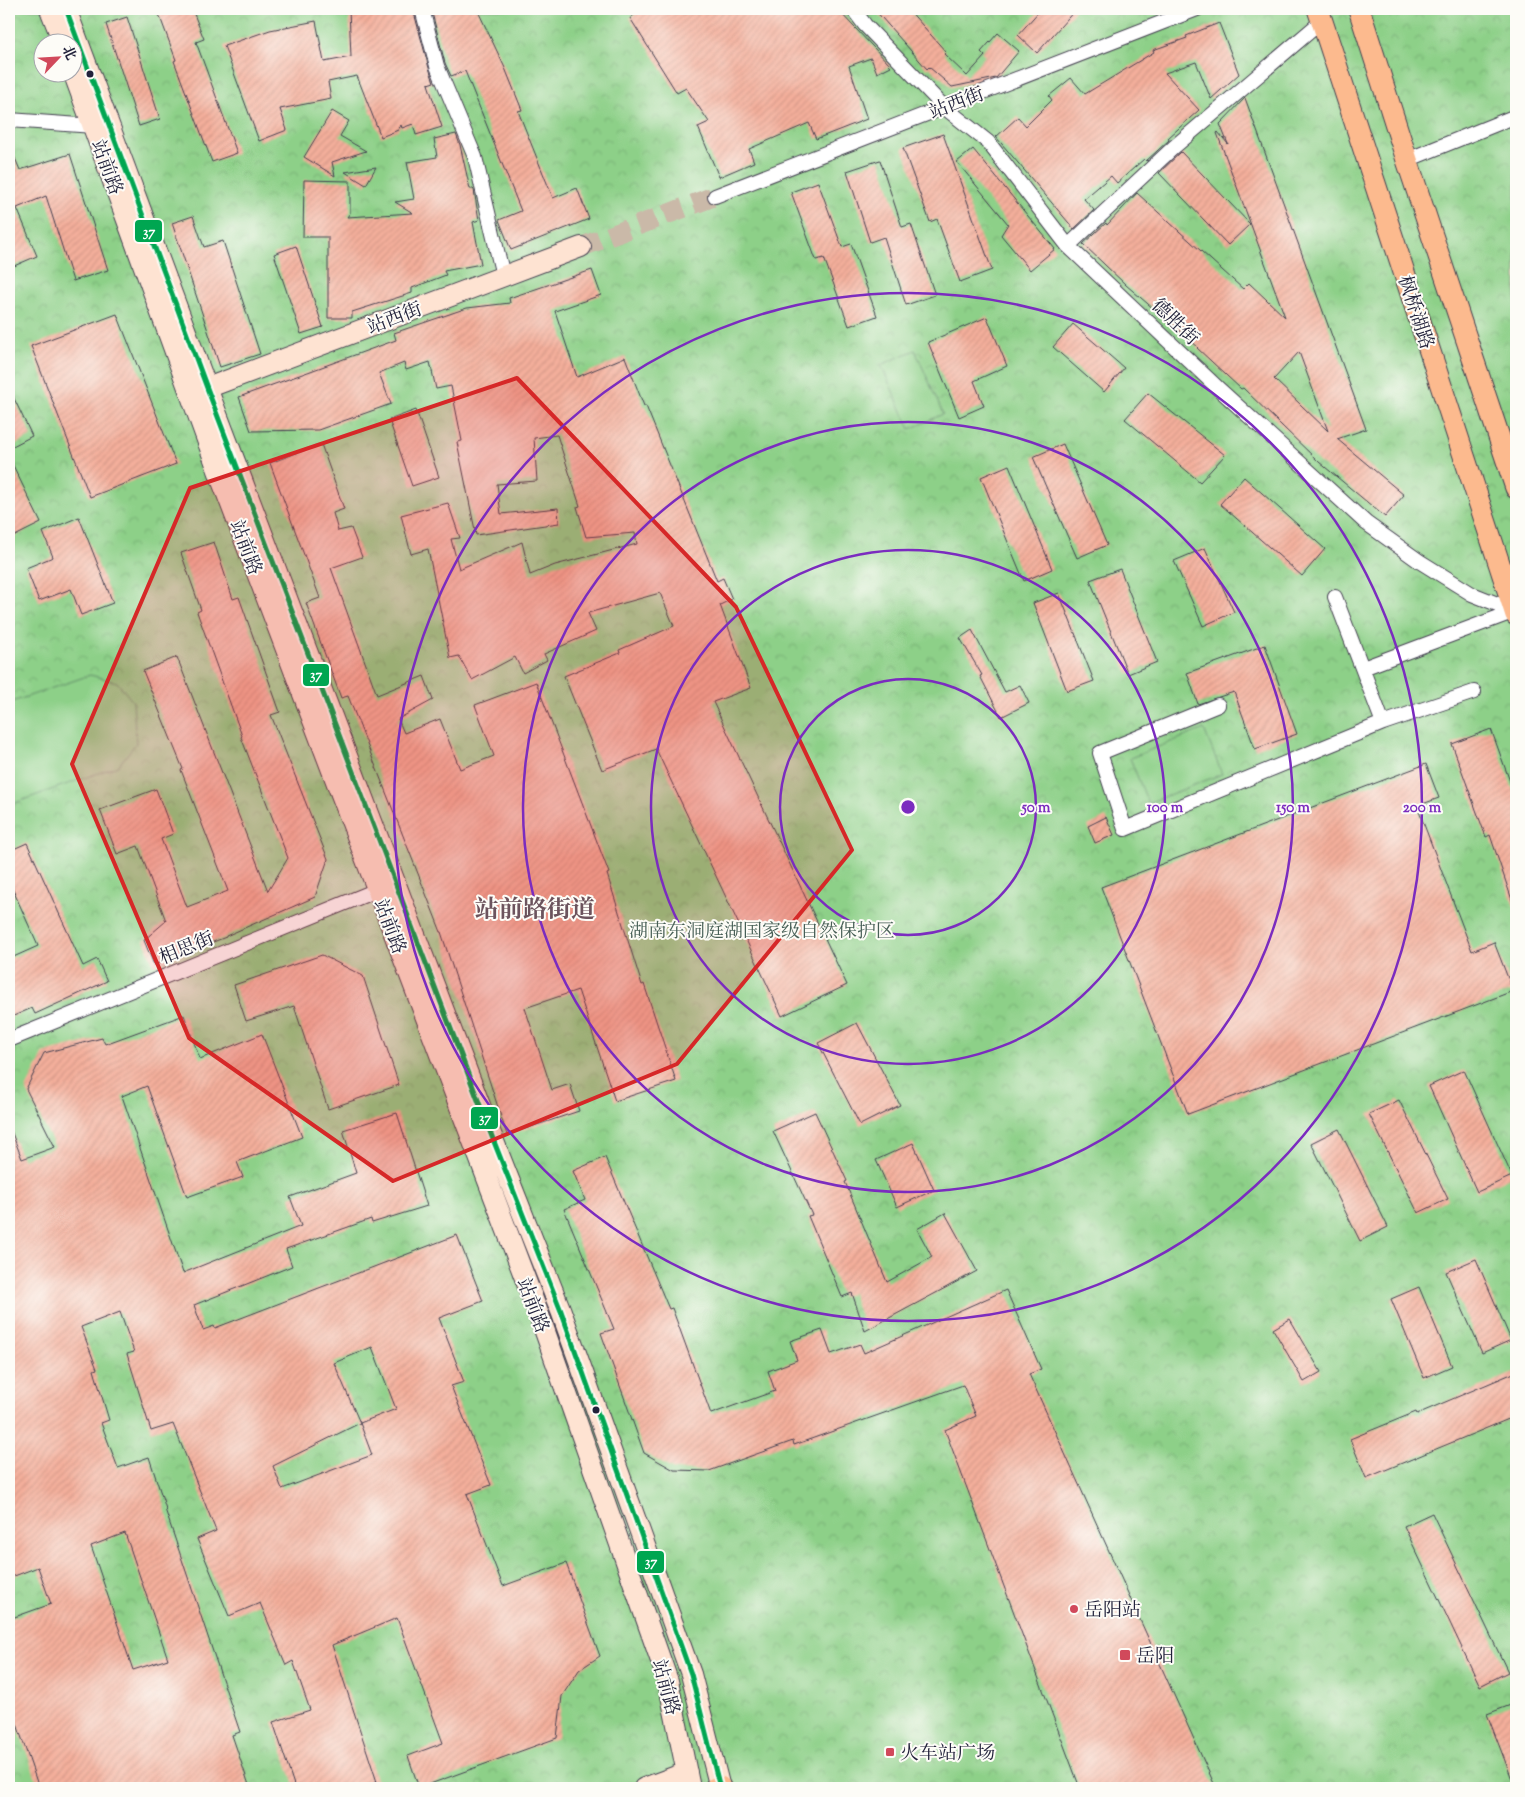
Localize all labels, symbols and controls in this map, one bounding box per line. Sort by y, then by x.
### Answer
north arrow [32,32,82,82]
text: 北 [56,43,80,64]
unlabelled marker [85,69,95,79]
street label: 站西街 [925,82,988,127]
street label: 站前路 [83,136,128,199]
line badge: 37 [134,219,163,243]
text: 37 [143,223,156,243]
street label: 枫桥湖路 [1390,272,1439,353]
street label: 德胜街 [1144,293,1204,352]
street label: 站西街 [363,297,426,342]
street label: 站前路 [222,516,267,579]
line badge: 37 [302,663,330,687]
text: 37 [310,666,323,686]
centre of rings [899,798,917,816]
text: 50 m [1021,798,1051,819]
text: 100 m [1147,798,1184,819]
text: 150 m [1276,798,1310,819]
text: 200 m [1403,798,1442,819]
district label: 站前路街道 [475,894,595,928]
street label: 站前路 [366,895,411,958]
park label: 湖南东洞庭湖国家级自然保护区 [629,919,895,946]
street label: 相思街 [155,926,218,973]
line badge: 37 [470,1106,499,1130]
text: 37 [479,1109,492,1129]
street label: 站前路 [509,1274,554,1337]
unlabelled marker [591,1405,601,1415]
line badge: 37 [636,1550,665,1574]
text: 37 [645,1553,658,1573]
place label: 岳阳站 [1084,1598,1141,1625]
marker: 岳阳站 [1068,1603,1080,1615]
place label: 岳阳 [1136,1644,1174,1671]
marker: 岳阳 [1118,1648,1132,1662]
street label: 站前路 [644,1657,685,1719]
place label: 火车站广场 [900,1741,995,1768]
marker: 火车站广场 [884,1746,896,1758]

